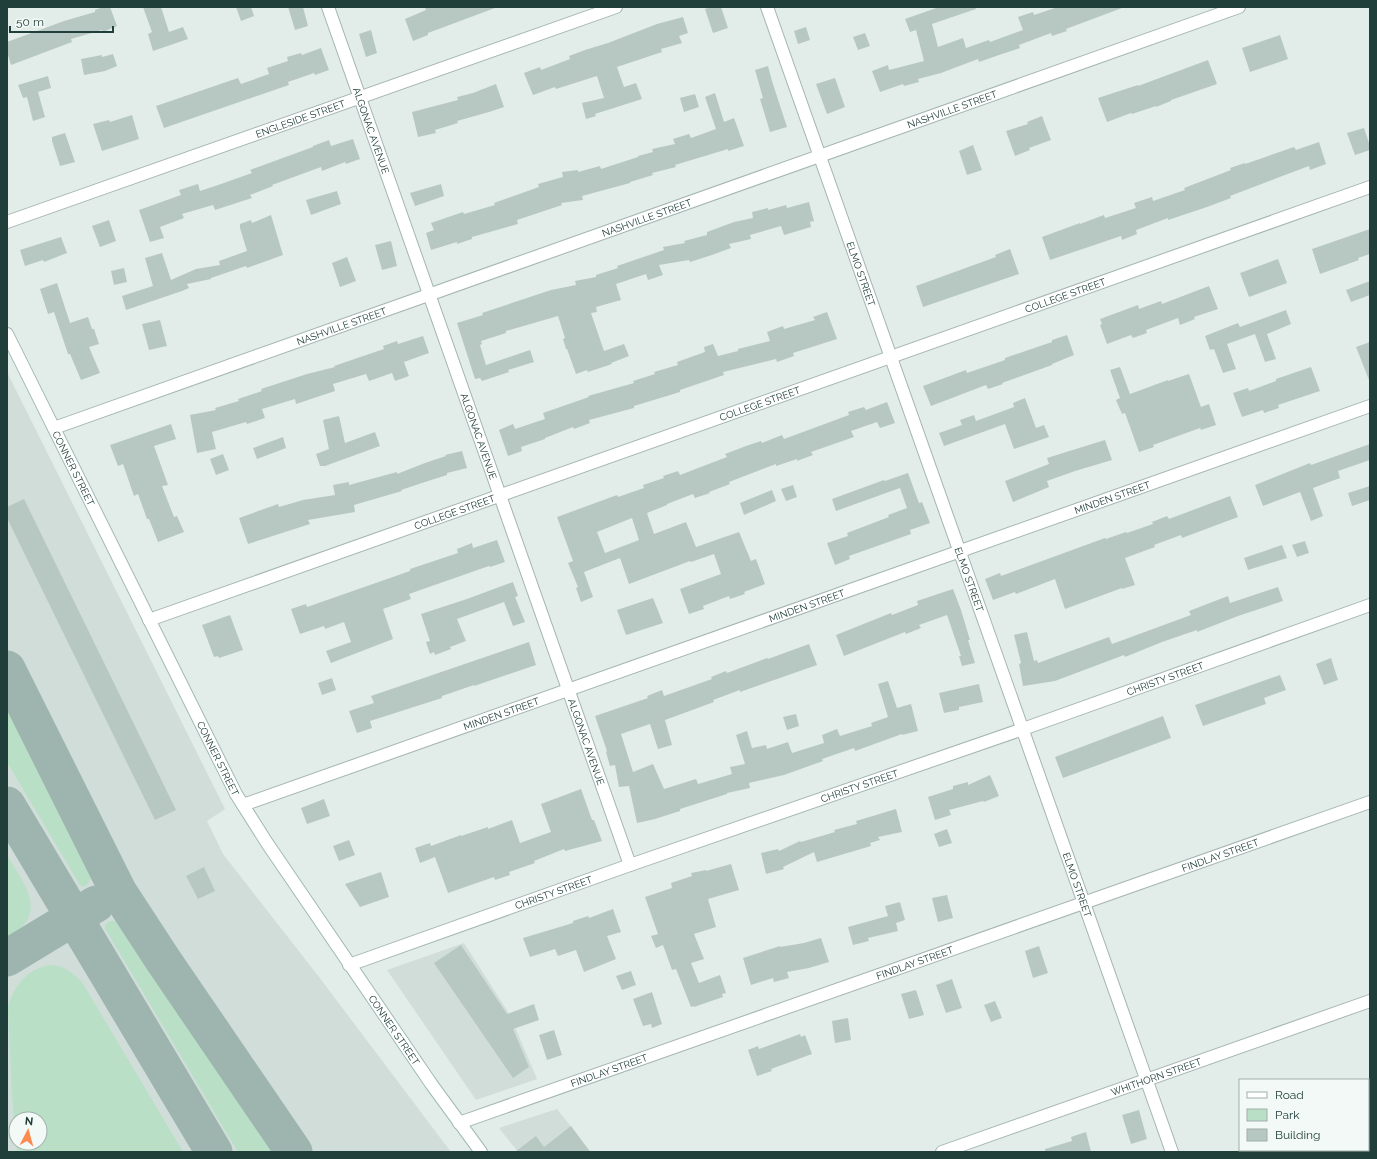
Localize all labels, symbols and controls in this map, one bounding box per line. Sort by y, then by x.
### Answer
scale bar [10,8,113,34]
text: 50 m [16,15,44,29]
street label: ALGONAC AVENUE [351,86,392,175]
street label: NASHVILLE STREET [906,88,998,130]
street label: ENGLESIDE STREET [254,98,347,139]
street label: NASHVILLE STREET [600,196,693,238]
street label: ELMO STREET [845,240,878,308]
street label: COLLEGE STREET [1023,276,1107,314]
street label: NASHVILLE STREET [295,305,388,347]
street label: COLLEGE STREET [718,384,802,423]
street label: ALGONAC AVENUE [459,392,499,481]
street label: CONNER STREET [51,429,97,507]
street label: MINDEN STREET [1073,479,1151,516]
street label: COLLEGE STREET [413,492,496,531]
street label: ELMO STREET [953,545,986,613]
street label: MINDEN STREET [767,587,846,624]
street label: CHRISTY STREET [1125,659,1205,697]
street label: MINDEN STREET [462,695,541,732]
street label: ALGONAC AVENUE [566,697,607,786]
street label: CONNER STREET [195,719,241,797]
street label: CHRISTY STREET [819,767,900,804]
street label: FINDLAY STREET [1180,836,1260,873]
street label: ELMO STREET [1061,851,1094,919]
street label: CHRISTY STREET [513,873,594,911]
street label: FINDLAY STREET [875,944,954,981]
street label: CONNER STREET [367,993,422,1067]
street label: FINDLAY STREET [569,1052,649,1089]
street label: WHITHORN STREET [1109,1055,1203,1097]
legend [1239,1079,1369,1151]
text: Road [1275,1088,1304,1102]
text: Park [1275,1108,1300,1122]
north arrow [8,1111,48,1151]
text: N [24,1115,34,1128]
text: Building [1275,1128,1321,1142]

